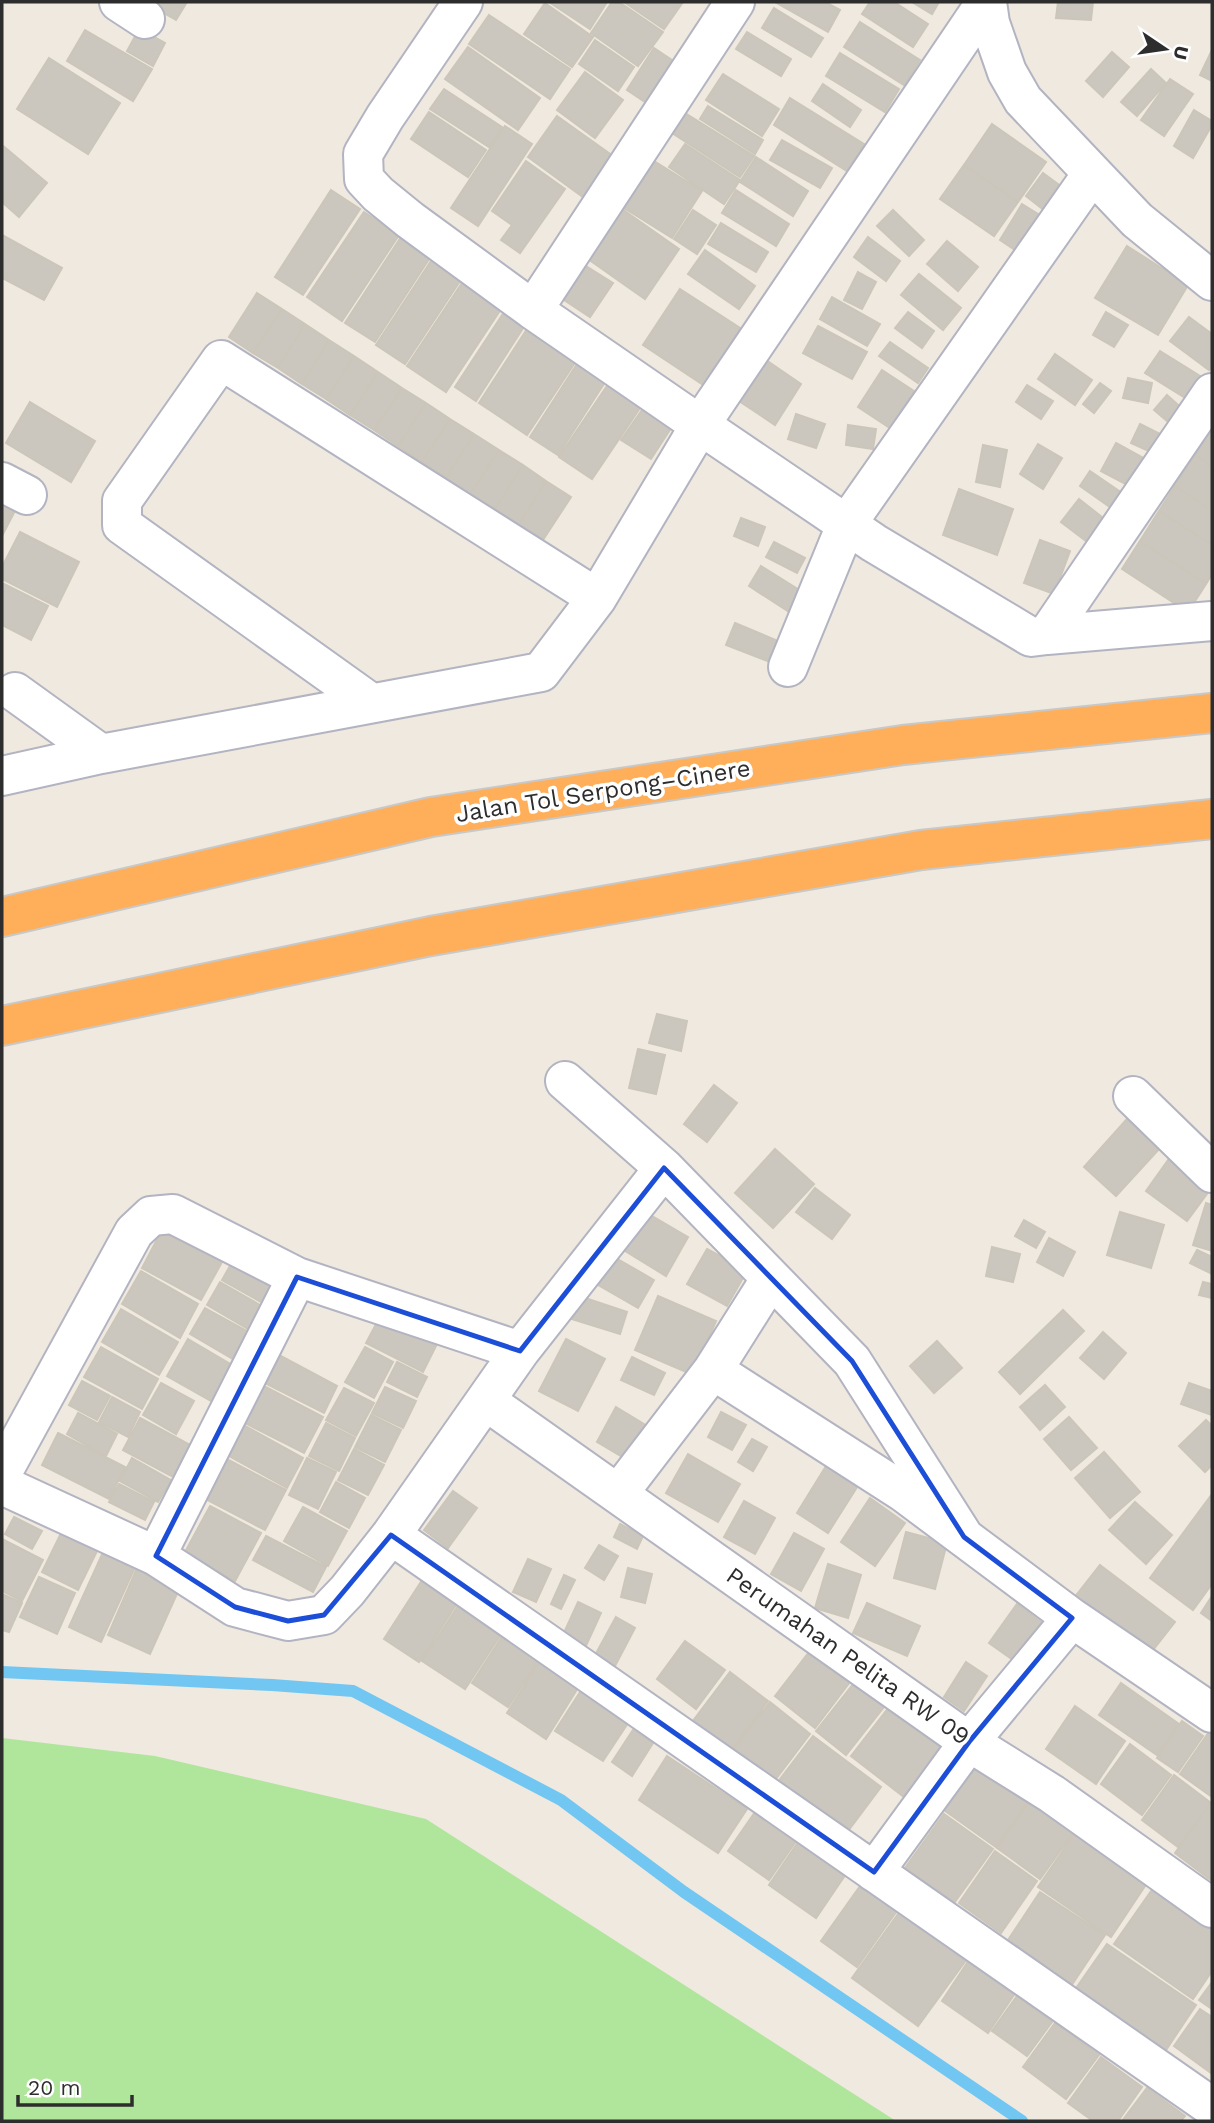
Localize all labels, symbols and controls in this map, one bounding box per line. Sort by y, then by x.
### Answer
north arrow [1130,14,1200,84]
text: U [1168,44,1194,62]
street label: Jalan Tol Serpong–Cinere [454,754,752,828]
street label: Perumahan Pelita RW 09 [721,1561,975,1751]
scale bar [18,2064,131,2108]
text: 20 m [28,2075,80,2100]

